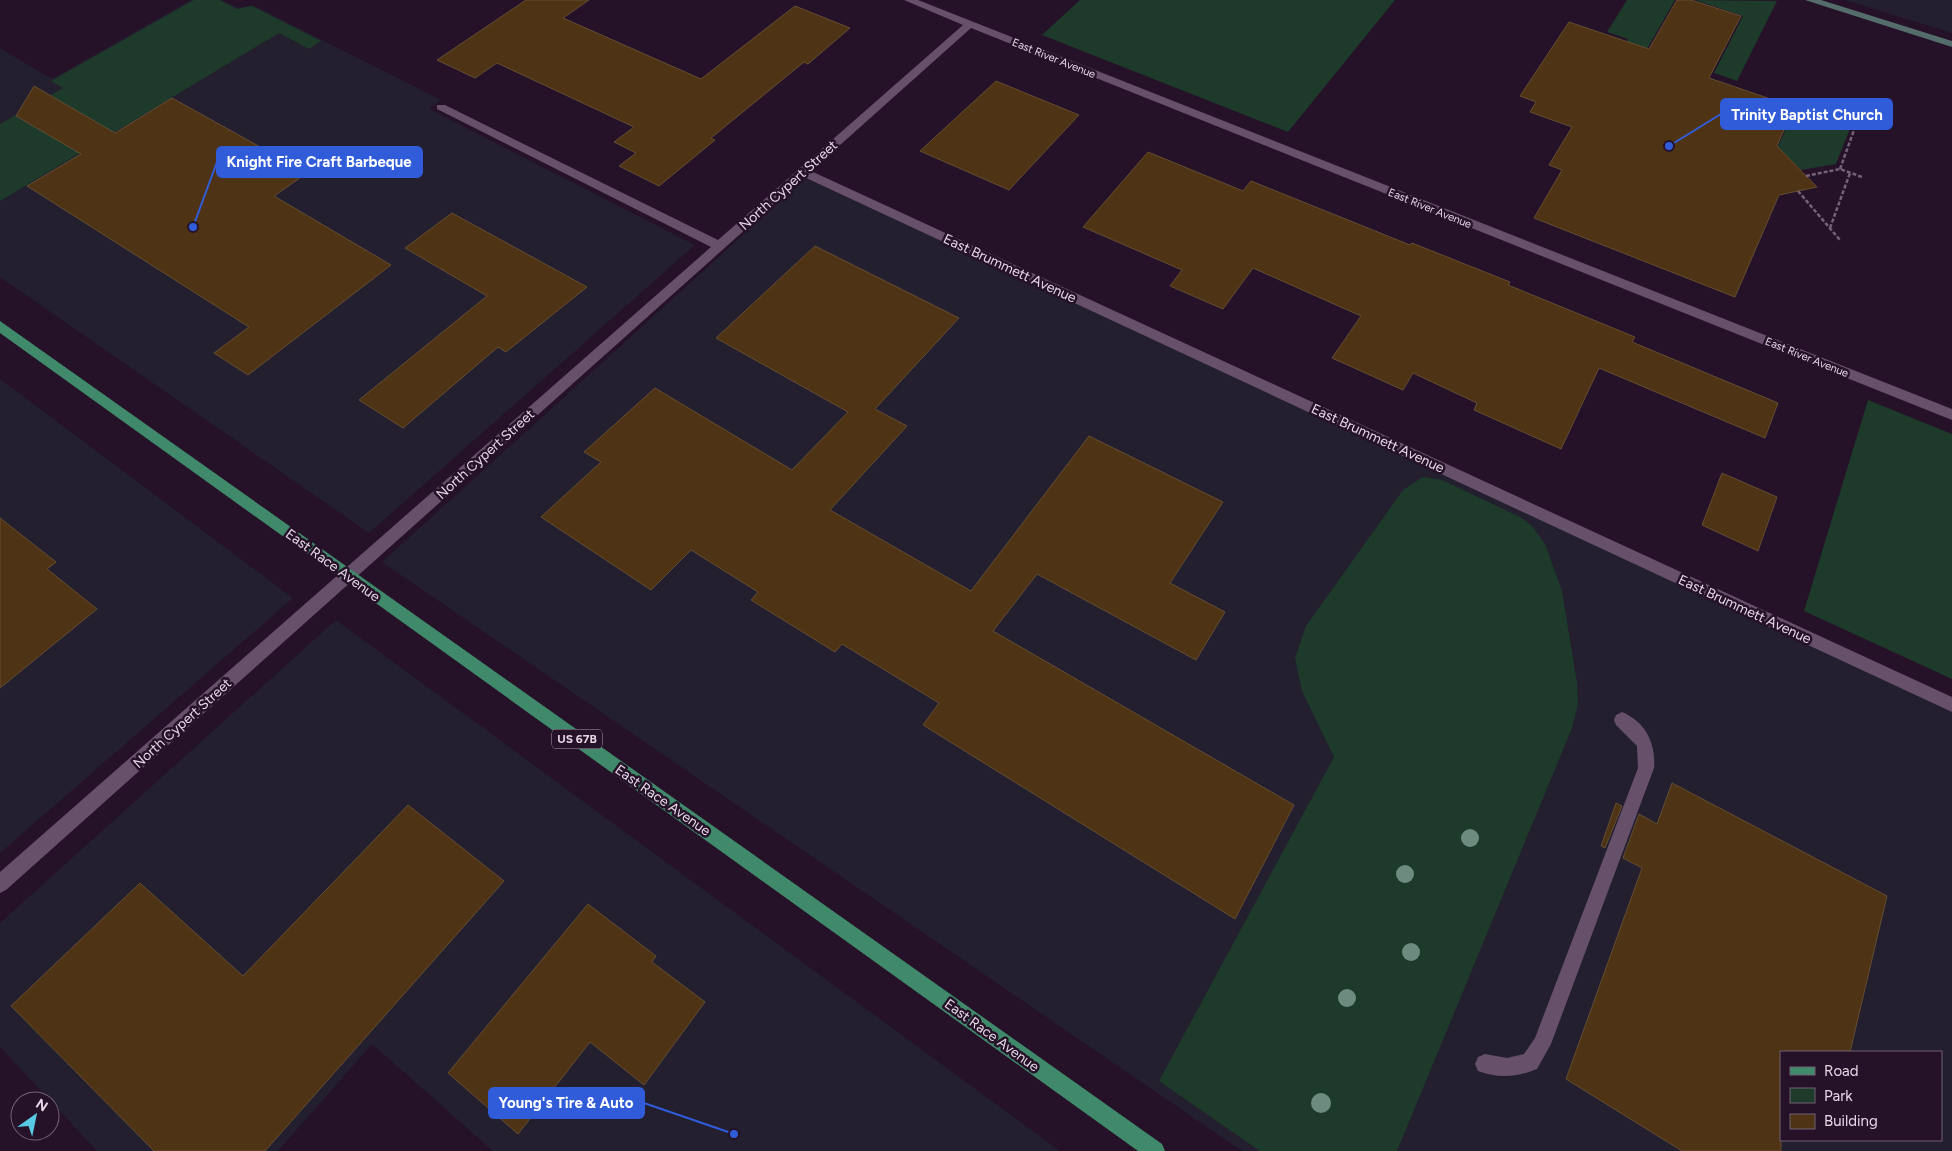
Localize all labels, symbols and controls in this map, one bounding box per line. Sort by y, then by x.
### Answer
street label: East River Avenue [1010,36,1097,81]
callout: Trinity Baptist Church [1721,99,1892,129]
text: Trinity Baptist Church [1731,106,1883,124]
street label: North Cypert Street [736,137,841,234]
callout: Knight Fire Craft Barbeque [217,147,422,177]
text: Knight Fire Craft Barbeque [226,153,412,171]
street label: East River Avenue [1386,186,1473,231]
street label: East Brummett Avenue [941,230,1079,307]
street label: East River Avenue [1763,335,1850,380]
street label: East Brummett Avenue [1309,400,1447,477]
street label: North Cypert Street [433,406,538,503]
street label: East Race Avenue [282,525,384,606]
street label: East Brummett Avenue [1676,571,1814,648]
street label: North Cypert Street [130,675,235,772]
road number: US 67B [552,730,602,749]
street label: East Race Avenue [612,761,714,840]
street label: East Race Avenue [941,995,1043,1076]
legend [1780,1051,1942,1141]
text: Road [1824,1062,1859,1080]
text: Park [1824,1087,1853,1105]
callout: Young's Tire & Auto [489,1088,644,1118]
north arrow [10,1091,60,1141]
text: Young's Tire & Auto [499,1094,634,1112]
text: N [33,1095,51,1116]
text: Building [1824,1112,1878,1130]

